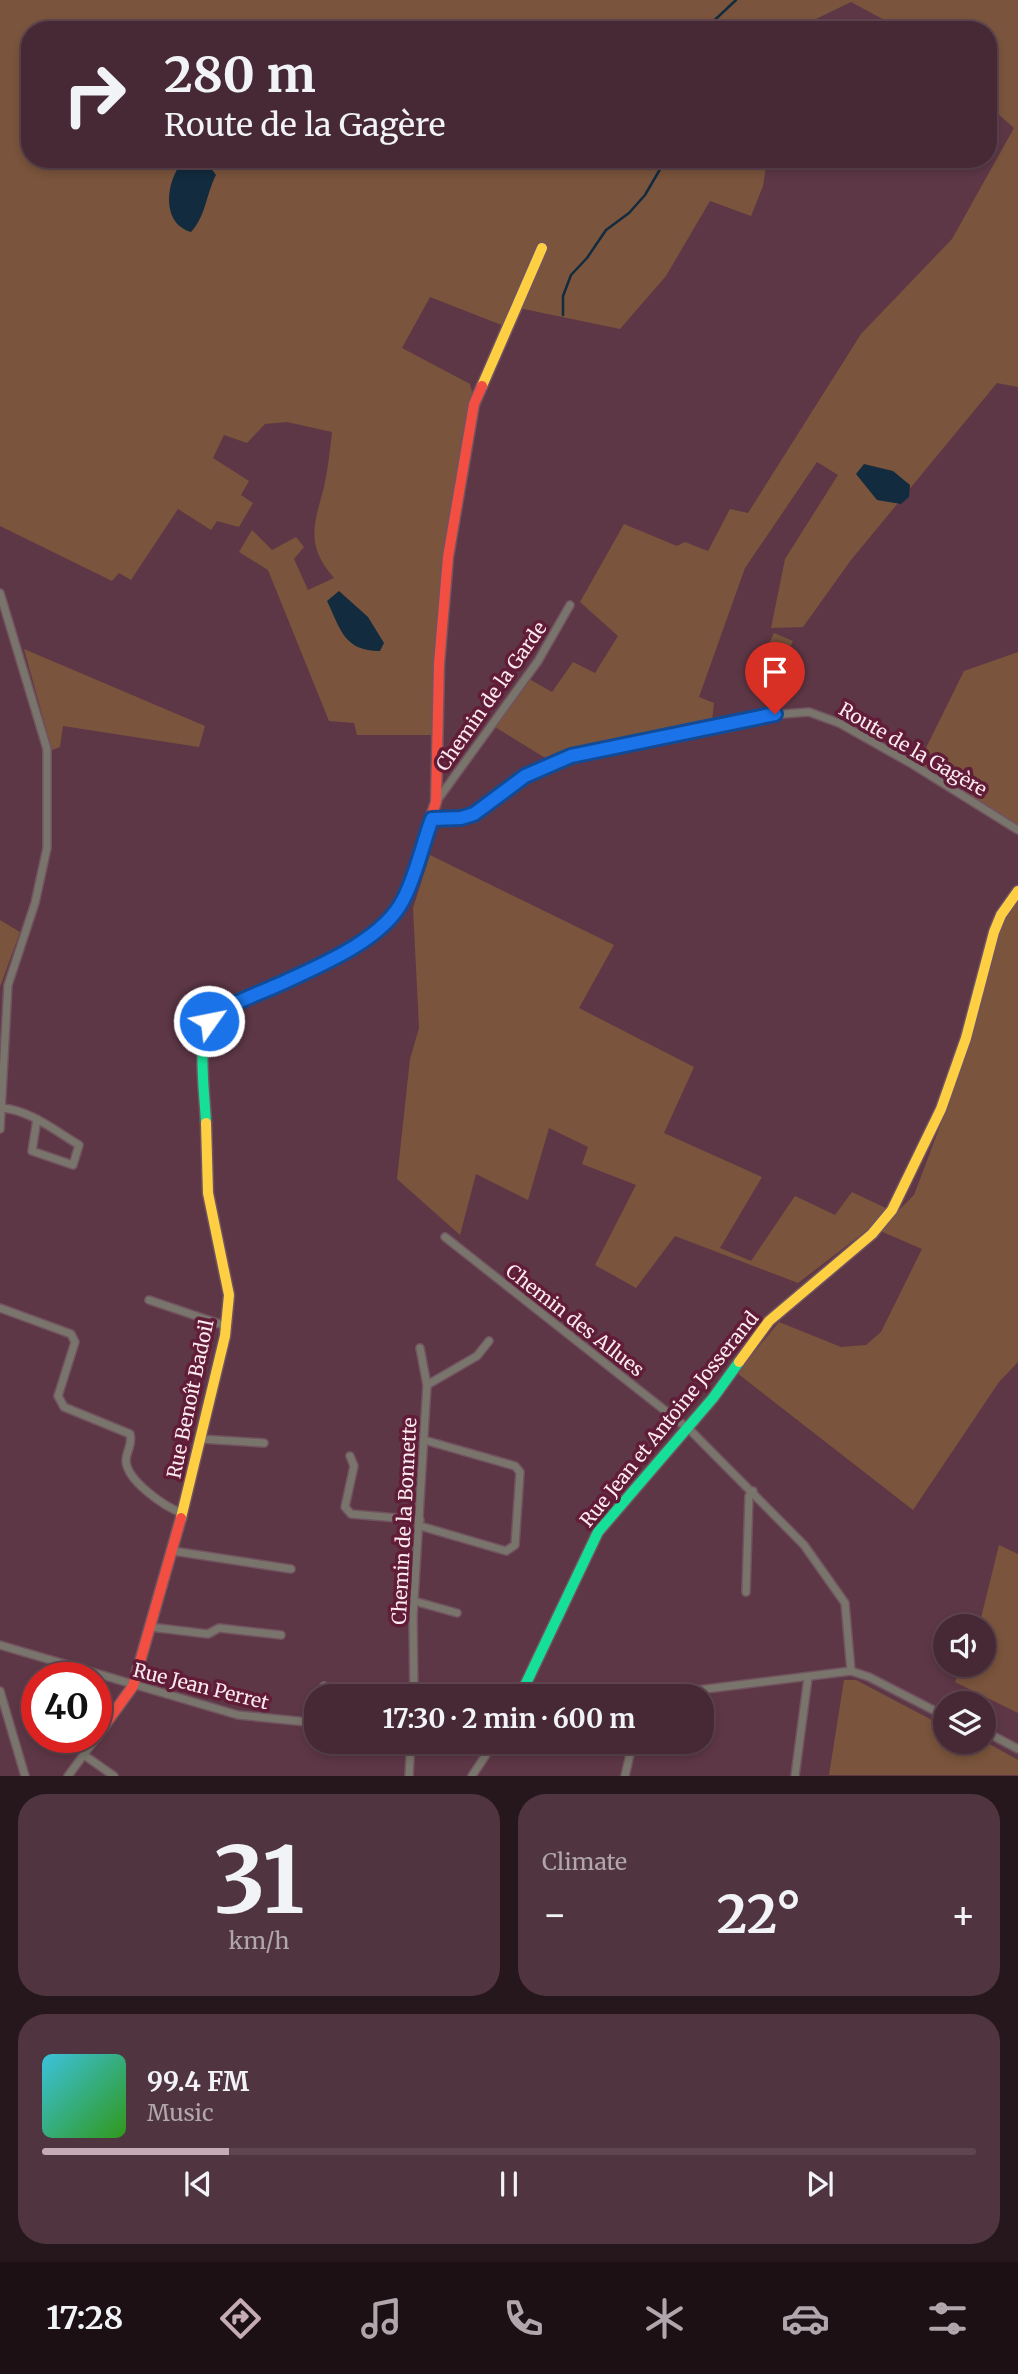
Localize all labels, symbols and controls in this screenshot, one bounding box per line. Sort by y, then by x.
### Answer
text: 280 m [164,44,316,105]
icon: right [49,49,140,140]
text: Route de la Gagère [164,105,445,145]
street label: Chemin de la Garde [430,617,552,775]
pin [745,642,805,714]
icon: arrive [756,653,794,691]
street label: Route de la Gagère [835,697,991,801]
position arrow [172,984,246,1058]
street label: Chemin des Allues [501,1259,649,1381]
street label: Rue Jean et Antoine Josserand [575,1306,763,1532]
street label: Rue Benoît Badoil [161,1317,219,1481]
street label: Chemin de la Bonnette [387,1417,421,1625]
map controls [933,1614,996,1754]
button: sound [933,1614,996,1677]
street label: Rue Jean Perret [131,1658,272,1715]
speed limit sign: 40 [21,1662,112,1753]
button: layers [933,1691,996,1754]
text: 17:30 · 2 min · 600 m [383,1702,636,1735]
text: 31 [214,1823,304,1938]
text: Climate [542,1847,627,1876]
text: 22° [717,1882,801,1947]
text: − [542,1891,567,1938]
text: + [951,1891,976,1938]
text: km/h [229,1926,289,1955]
text: 99.4 FM [147,2065,249,2098]
text: Music [147,2098,214,2127]
icon: previous [179,2165,217,2203]
icon: pause [490,2165,528,2203]
icon: next [801,2165,839,2203]
icon: directions [216,2294,265,2343]
icon: music [357,2294,406,2343]
icon: phone [499,2294,548,2343]
icon: climate [640,2294,689,2343]
icon: car [781,2294,830,2343]
icon: filters [923,2294,972,2343]
text: 17:28 [46,2298,123,2338]

